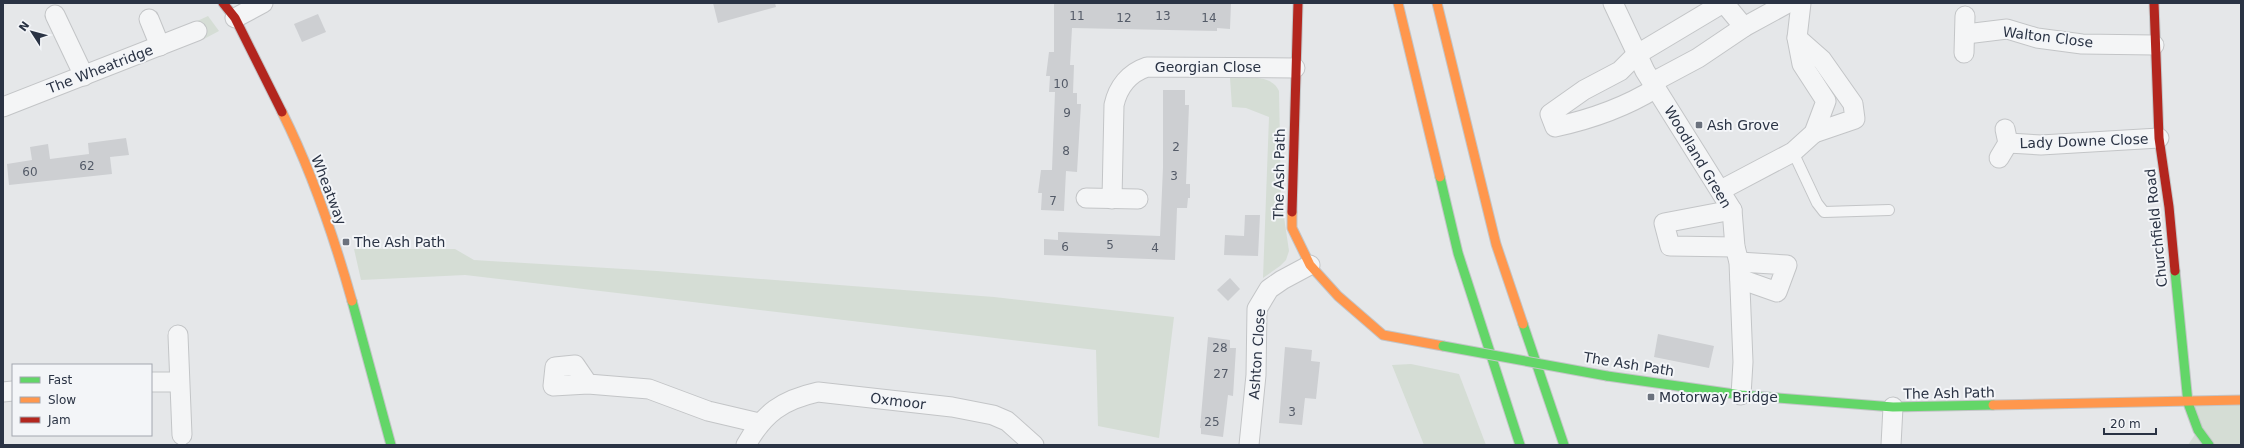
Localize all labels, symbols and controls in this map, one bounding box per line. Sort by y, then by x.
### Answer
house number: 11 [1069,9,1085,23]
house number: 13 [1155,9,1171,23]
house number: 12 [1116,11,1132,25]
house number: 14 [1201,11,1217,25]
north arrow [12,12,52,52]
text: N [16,19,32,34]
street label: Walton Close [2002,24,2094,50]
street label: The Wheatridge [44,41,155,97]
street label: Georgian Close [1155,59,1261,75]
house number: 10 [1053,77,1069,91]
street label: Woodland Green [1661,103,1735,211]
house number: 9 [1063,106,1071,120]
place label: Ash Grove [1707,117,1779,133]
marker: Ash Grove [1694,120,1704,130]
street label: The Ash Path [1270,128,1288,221]
street label: Lady Downe Close [2019,131,2149,151]
house number: 2 [1172,140,1180,154]
house number: 8 [1062,144,1070,158]
street label: Wheatway [308,153,350,227]
house number: 62 [79,159,95,173]
house number: 60 [22,165,38,179]
street label: Churchfield Road [2142,168,2170,288]
house number: 3 [1170,169,1178,183]
house number: 7 [1049,194,1057,208]
place label: The Ash Path [353,234,445,250]
marker: The Ash Path [341,237,351,247]
house number: 5 [1106,238,1114,252]
house number: 6 [1061,240,1069,254]
house number: 4 [1151,241,1159,255]
street label: Ashton Close [1246,308,1268,400]
house number: 28 [1212,341,1228,355]
street label: The Ash Path [1582,349,1675,379]
legend [12,364,152,436]
house number: 27 [1213,367,1229,381]
text: Fast [48,373,72,387]
street label: The Ash Path [1902,384,1995,402]
place label: Motorway Bridge [1659,389,1778,405]
street label: Oxmoor [869,390,927,412]
marker: Motorway Bridge [1646,392,1656,402]
text: Slow [48,393,76,407]
house number: 3 [1288,405,1296,419]
scale bar [2104,410,2156,436]
text: Jam [47,413,71,427]
house number: 25 [1204,415,1220,429]
text: 20 m [2110,417,2141,431]

